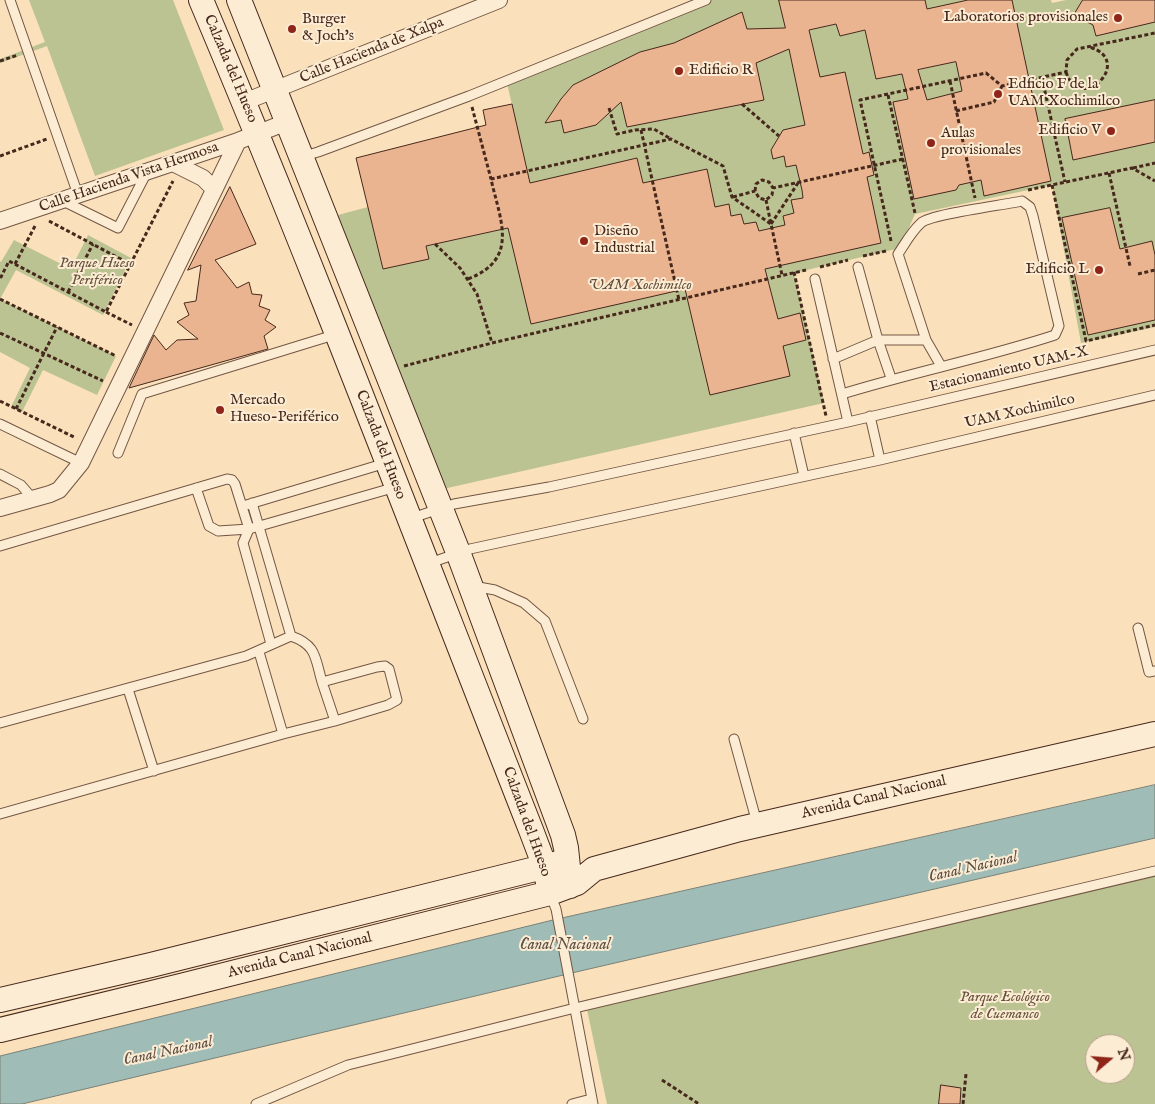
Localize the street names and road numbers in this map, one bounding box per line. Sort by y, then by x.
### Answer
street label: Calzada del Hueso [199,12,261,126]
street label: Calle Hacienda de Xalpa [298,14,446,88]
street label: Calle Hacienda Vista Hermosa [37,139,221,217]
street label: Estacionamiento UAM-X [928,343,1090,397]
street label: Calzada del Hueso [351,388,409,502]
street label: UAM Xochimilco [963,391,1077,433]
street label: Calzada del Hueso [498,765,554,879]
street label: Avenida Canal Nacional [800,773,948,823]
street label: Avenida Canal Nacional [226,929,374,983]

